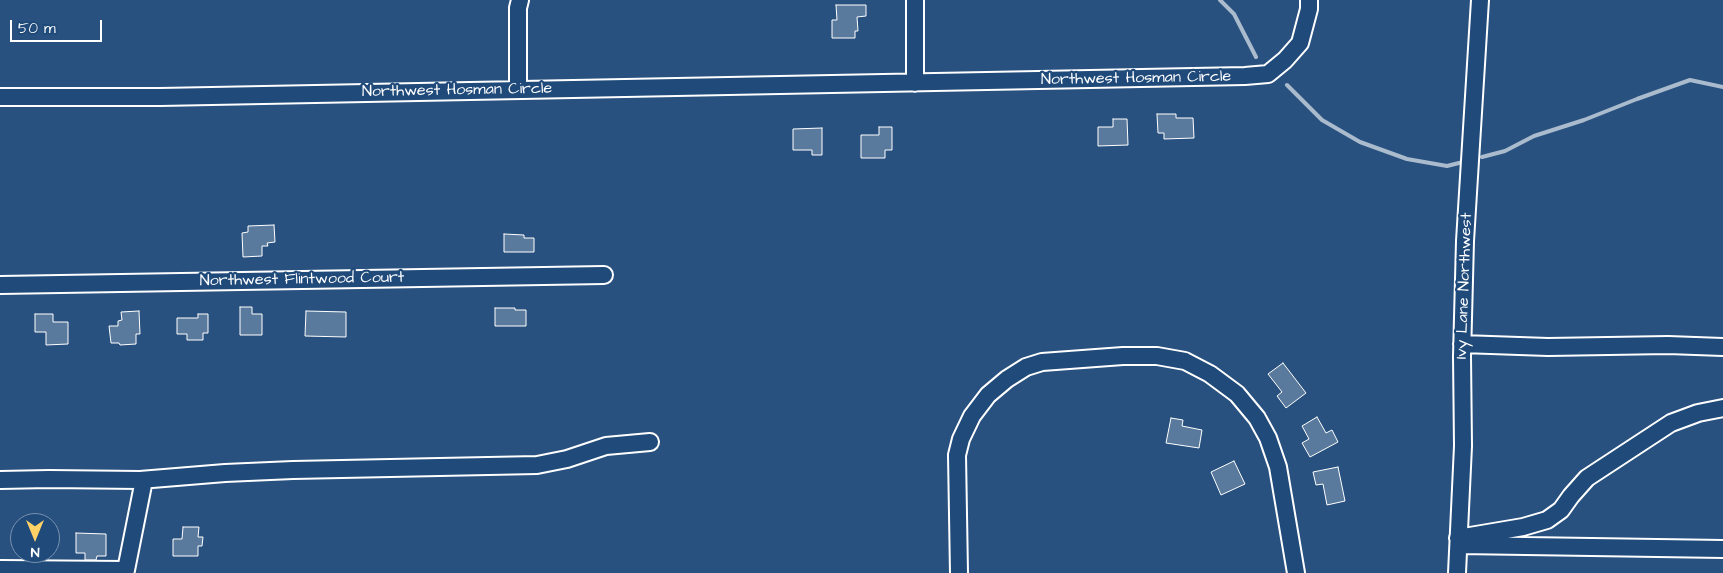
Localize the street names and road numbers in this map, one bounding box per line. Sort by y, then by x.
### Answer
street label: Northwest Hosman Circle [1041,68,1231,90]
street label: Northwest Hosman Circle [362,80,552,102]
street label: Ivy Lane Northwest [1453,212,1477,360]
street label: Northwest Flintwood Court [200,269,404,291]

